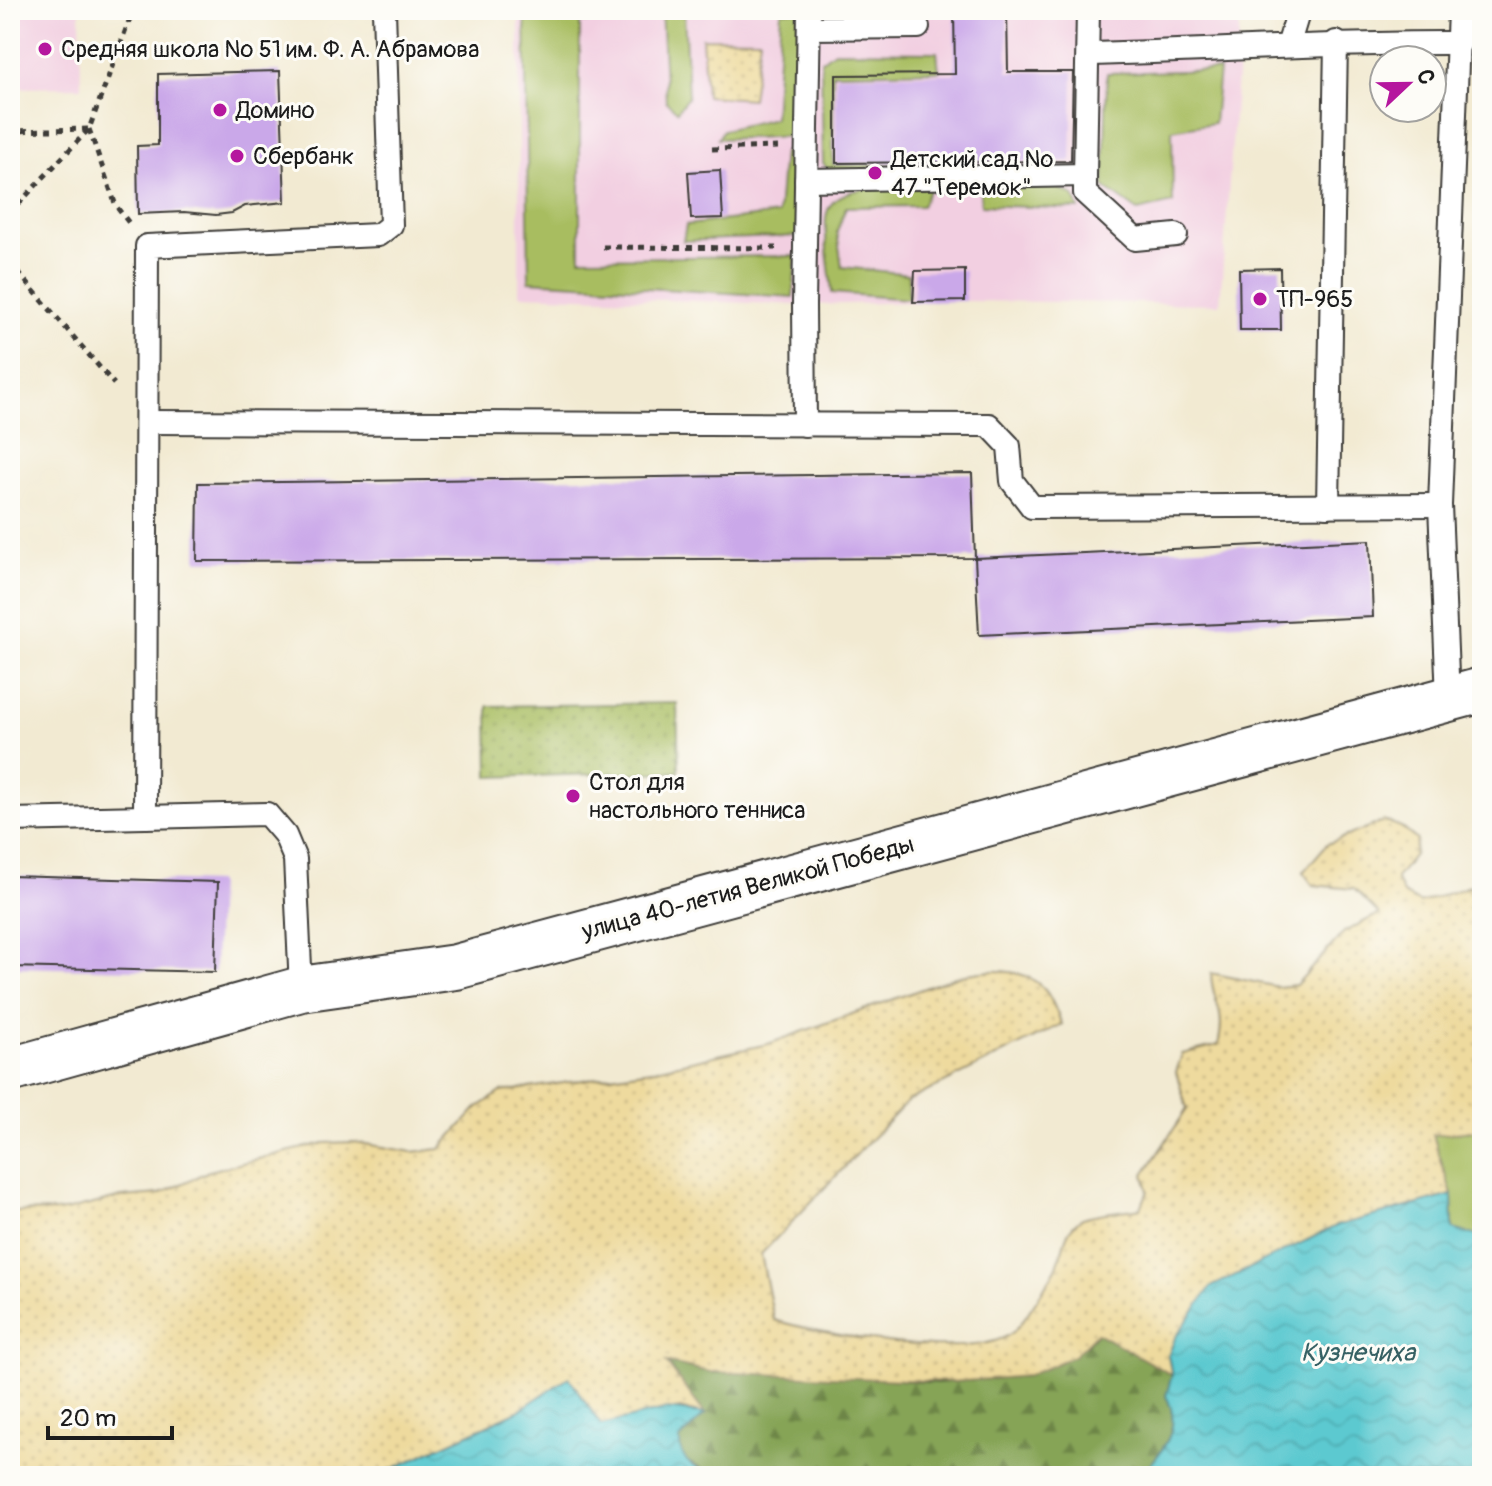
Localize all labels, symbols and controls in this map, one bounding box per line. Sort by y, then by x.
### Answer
place label: Средняя школа № 51 им. Ф. А. Абрамова [61,35,479,64]
marker: Средняя школа № 51 им. Ф. А. Абрамова [36,40,54,58]
north arrow [1368,44,1448,124]
text: С [1410,65,1441,89]
place label: Домино [235,96,315,125]
marker: Домино [211,101,229,119]
place label: Сбербанк [253,142,354,171]
place label: Детский сад № 47 "Теремок" [890,145,1053,202]
marker: Сбербанк [228,147,246,165]
marker: Детский сад № 47 "Теремок" [866,164,884,182]
place label: ТП-965 [1276,285,1353,314]
marker: ТП-965 [1251,290,1269,308]
place label: Стол для настольного тенниса [589,768,805,825]
marker: Стол для настольного тенниса [564,787,582,805]
street label: улица 40-летия Великой Победы [578,830,917,947]
water label: Кузнечиха [1301,1337,1417,1369]
scale bar [48,1390,172,1440]
text: 20 m [60,1404,116,1433]

